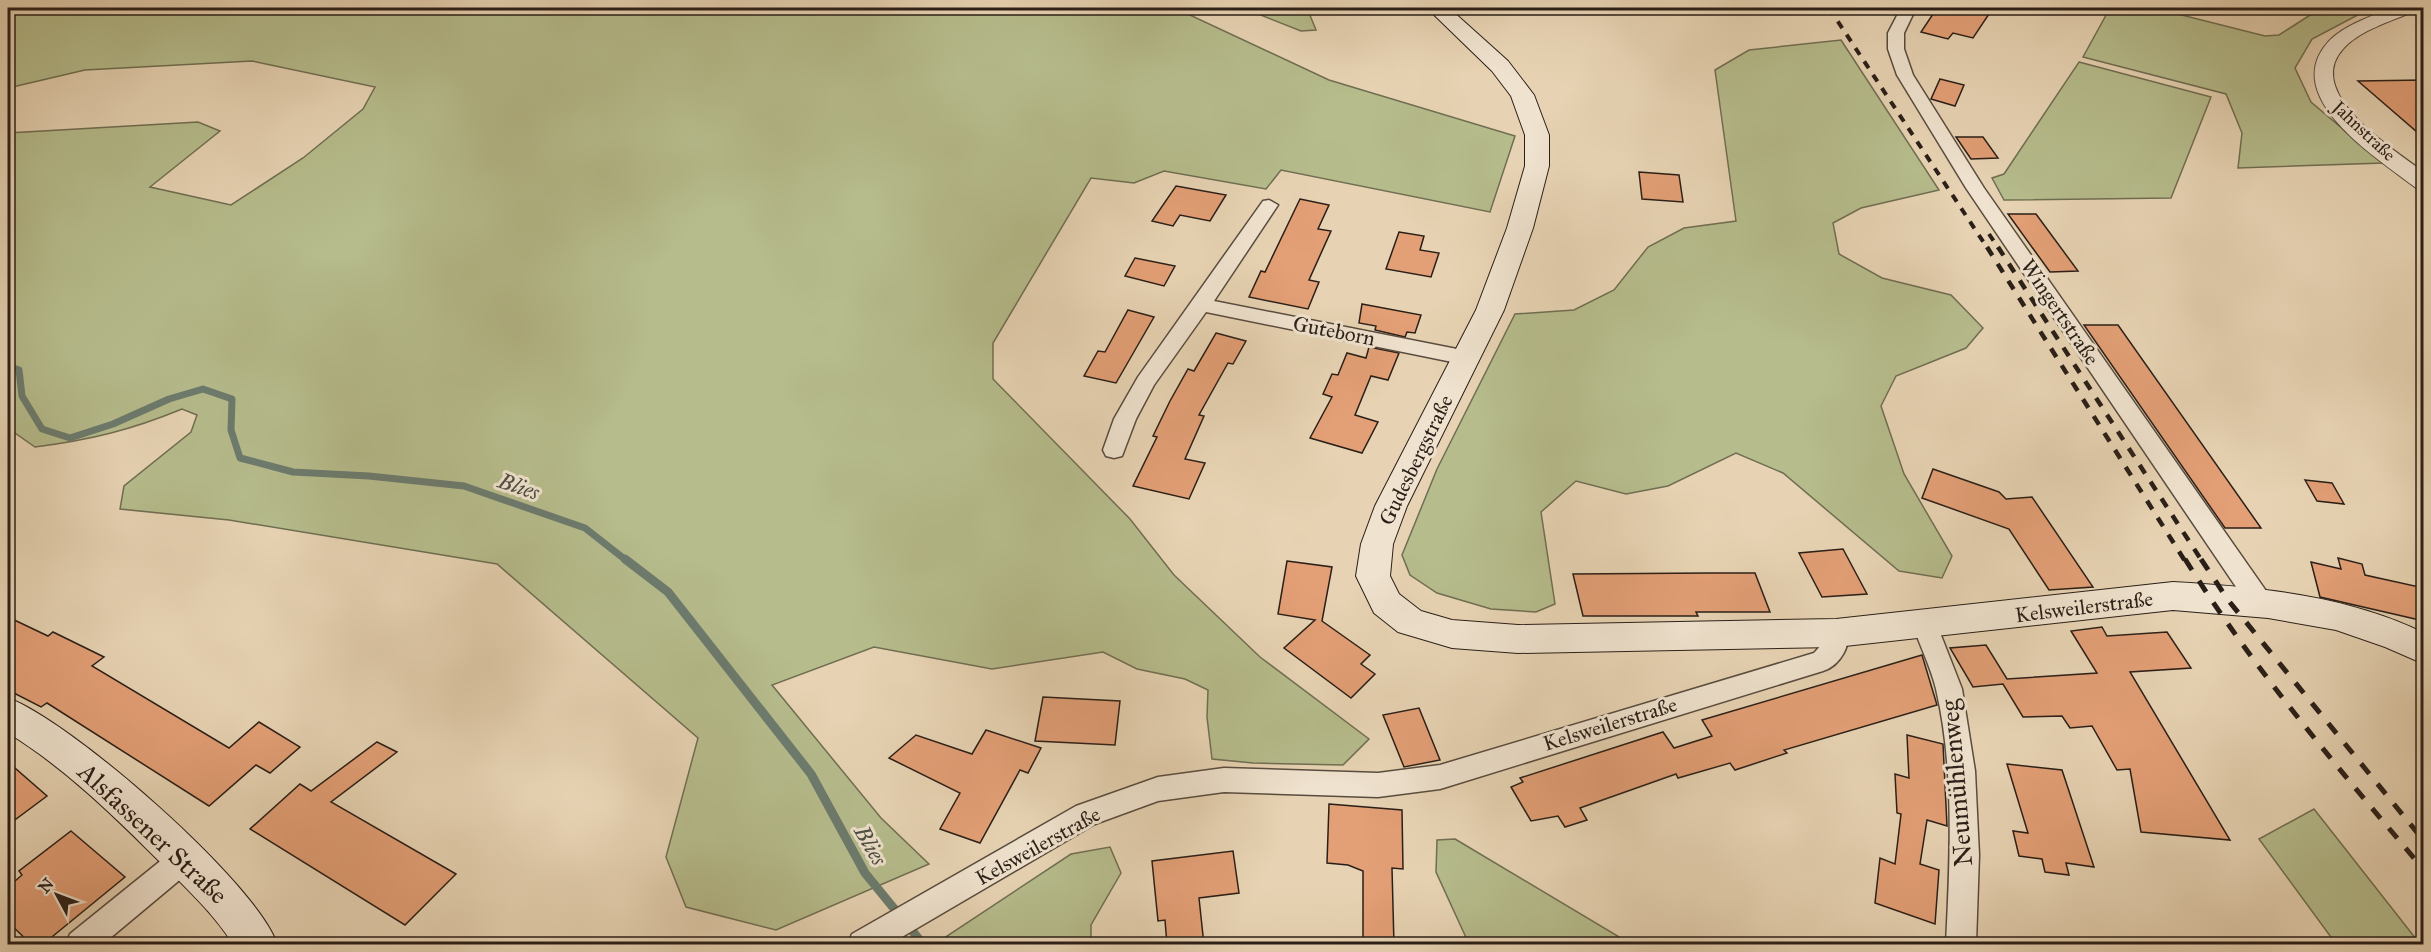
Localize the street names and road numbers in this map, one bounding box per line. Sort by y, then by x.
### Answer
street label: Jahnstraße [2326,95,2400,166]
street label: Wingertstraße [2015,254,2105,370]
street label: Guteborn [1291,310,1377,352]
street label: Gudesbergstraße [1373,390,1459,529]
street label: Kelsweilerstraße [2014,586,2155,628]
street label: Kelsweilerstraße [1540,691,1680,757]
street label: Neumühlenweg [1933,697,1979,868]
street label: Alsfassener Straße [71,755,235,911]
street label: Kelsweilerstraße [971,801,1105,891]

